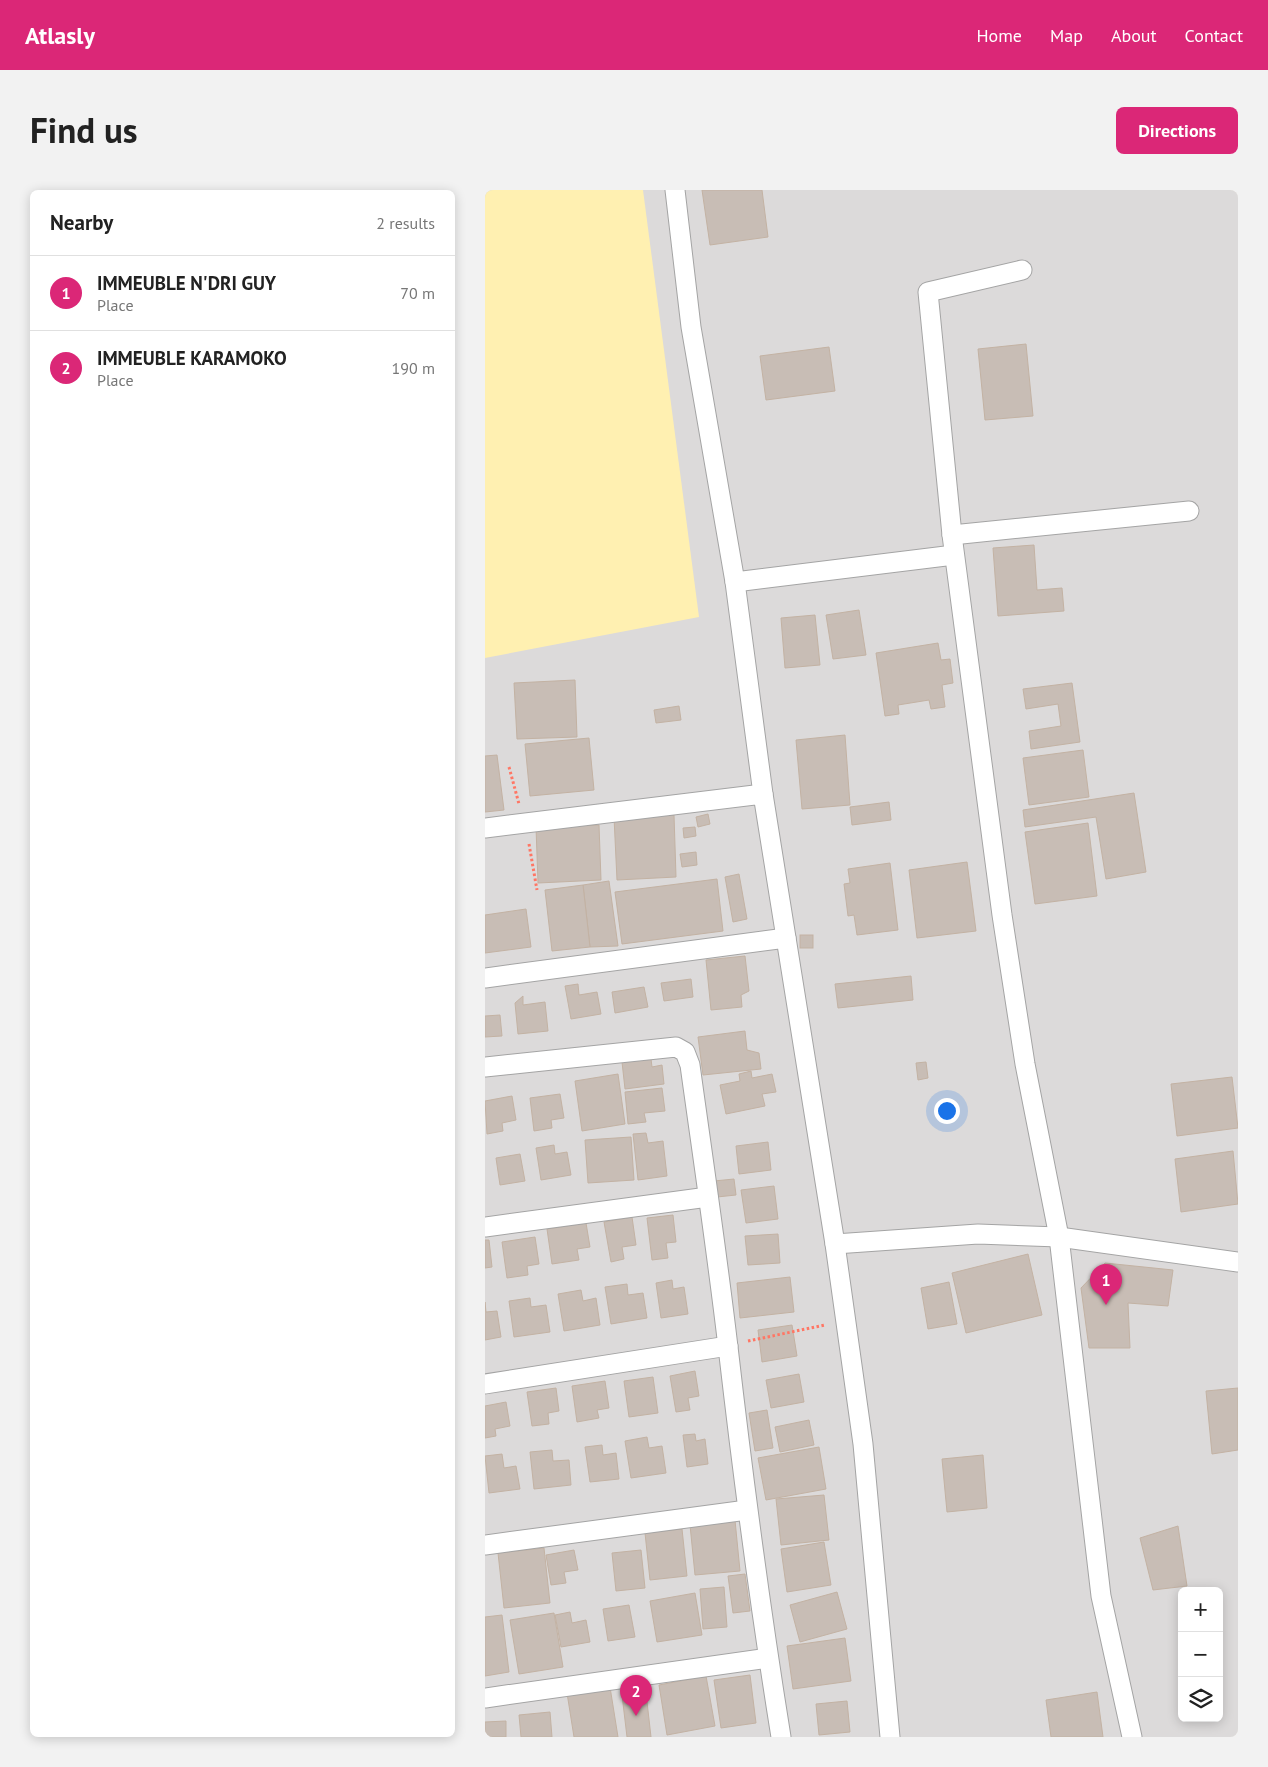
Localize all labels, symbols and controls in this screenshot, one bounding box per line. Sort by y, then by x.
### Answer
text: Atlasly [25,20,95,51]
text: Home [976,24,1022,47]
text: Map [1050,24,1083,47]
text: About [1111,24,1157,47]
text: Contact [1185,24,1243,47]
text: Find us [30,107,138,153]
button: Directions [1116,107,1238,154]
text: Nearby [50,209,113,236]
text: 2 results [376,213,435,233]
text: IMMEUBLE N'DRI GUY [97,271,276,295]
text: 1 [61,283,71,303]
text: 70 m [400,283,435,303]
text: Place [97,295,134,315]
text: IMMEUBLE KARAMOKO [97,346,287,370]
text: 2 [61,358,71,378]
text: 190 m [392,358,435,378]
text: Place [97,370,134,390]
your location [934,1098,960,1124]
pin: 1 [1090,1264,1122,1305]
map controls [1178,1587,1223,1722]
button: + [1178,1587,1223,1632]
button: − [1178,1632,1223,1677]
pin: 2 [620,1675,652,1716]
button: layers [1178,1677,1223,1722]

